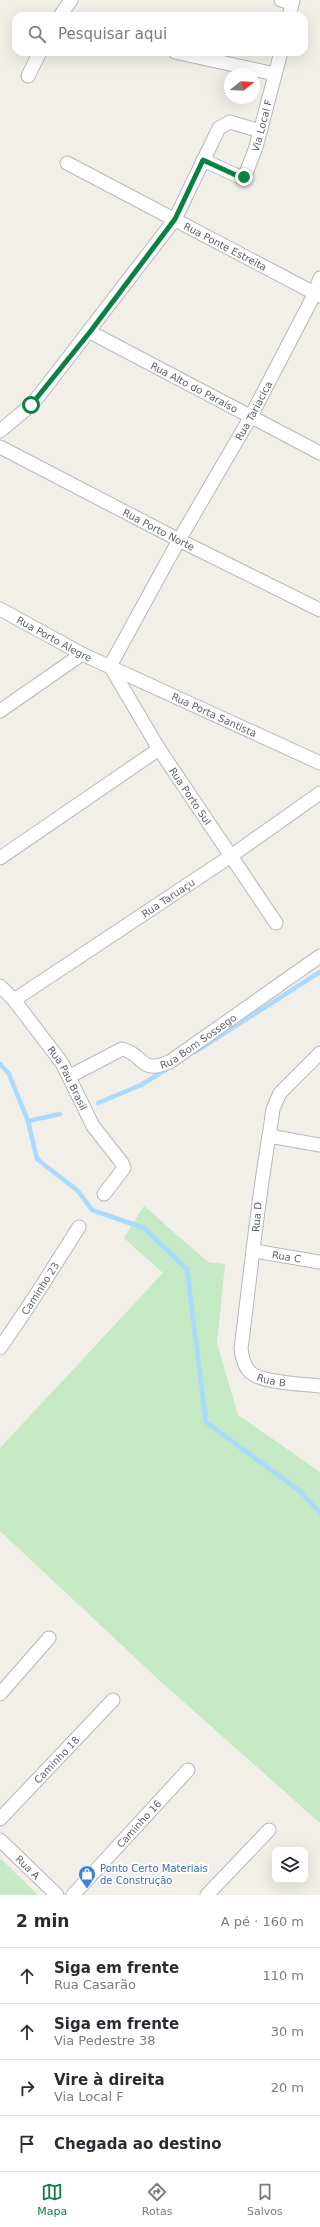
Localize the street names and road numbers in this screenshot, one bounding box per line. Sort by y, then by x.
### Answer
street label: Via Local F [249,98,274,153]
street label: Rua Ponte Estreita [182,220,269,273]
street label: Rua Alto do Paraíso [149,360,240,414]
street label: Rua Tariacica [233,379,274,442]
street label: Rua Porto Norte [121,506,197,552]
street label: Rua Porto Alegre [15,614,94,663]
street label: Rua Porta Santista [170,690,258,739]
street label: Rua Porto Sul [167,765,214,827]
street label: Rua Taruaçu [140,876,197,919]
street label: Rua Bom Sossego [159,1011,238,1070]
street label: Rua Pau Brasil [46,1044,90,1112]
street label: Rua D [250,1201,264,1232]
street label: Rua C [271,1249,302,1264]
street label: Caminho 23 [19,1260,61,1317]
street label: Rua B [255,1371,287,1388]
street label: Caminho 18 [32,1734,81,1785]
street label: Caminho 16 [114,1798,163,1850]
street label: Rua A [14,1853,42,1881]

